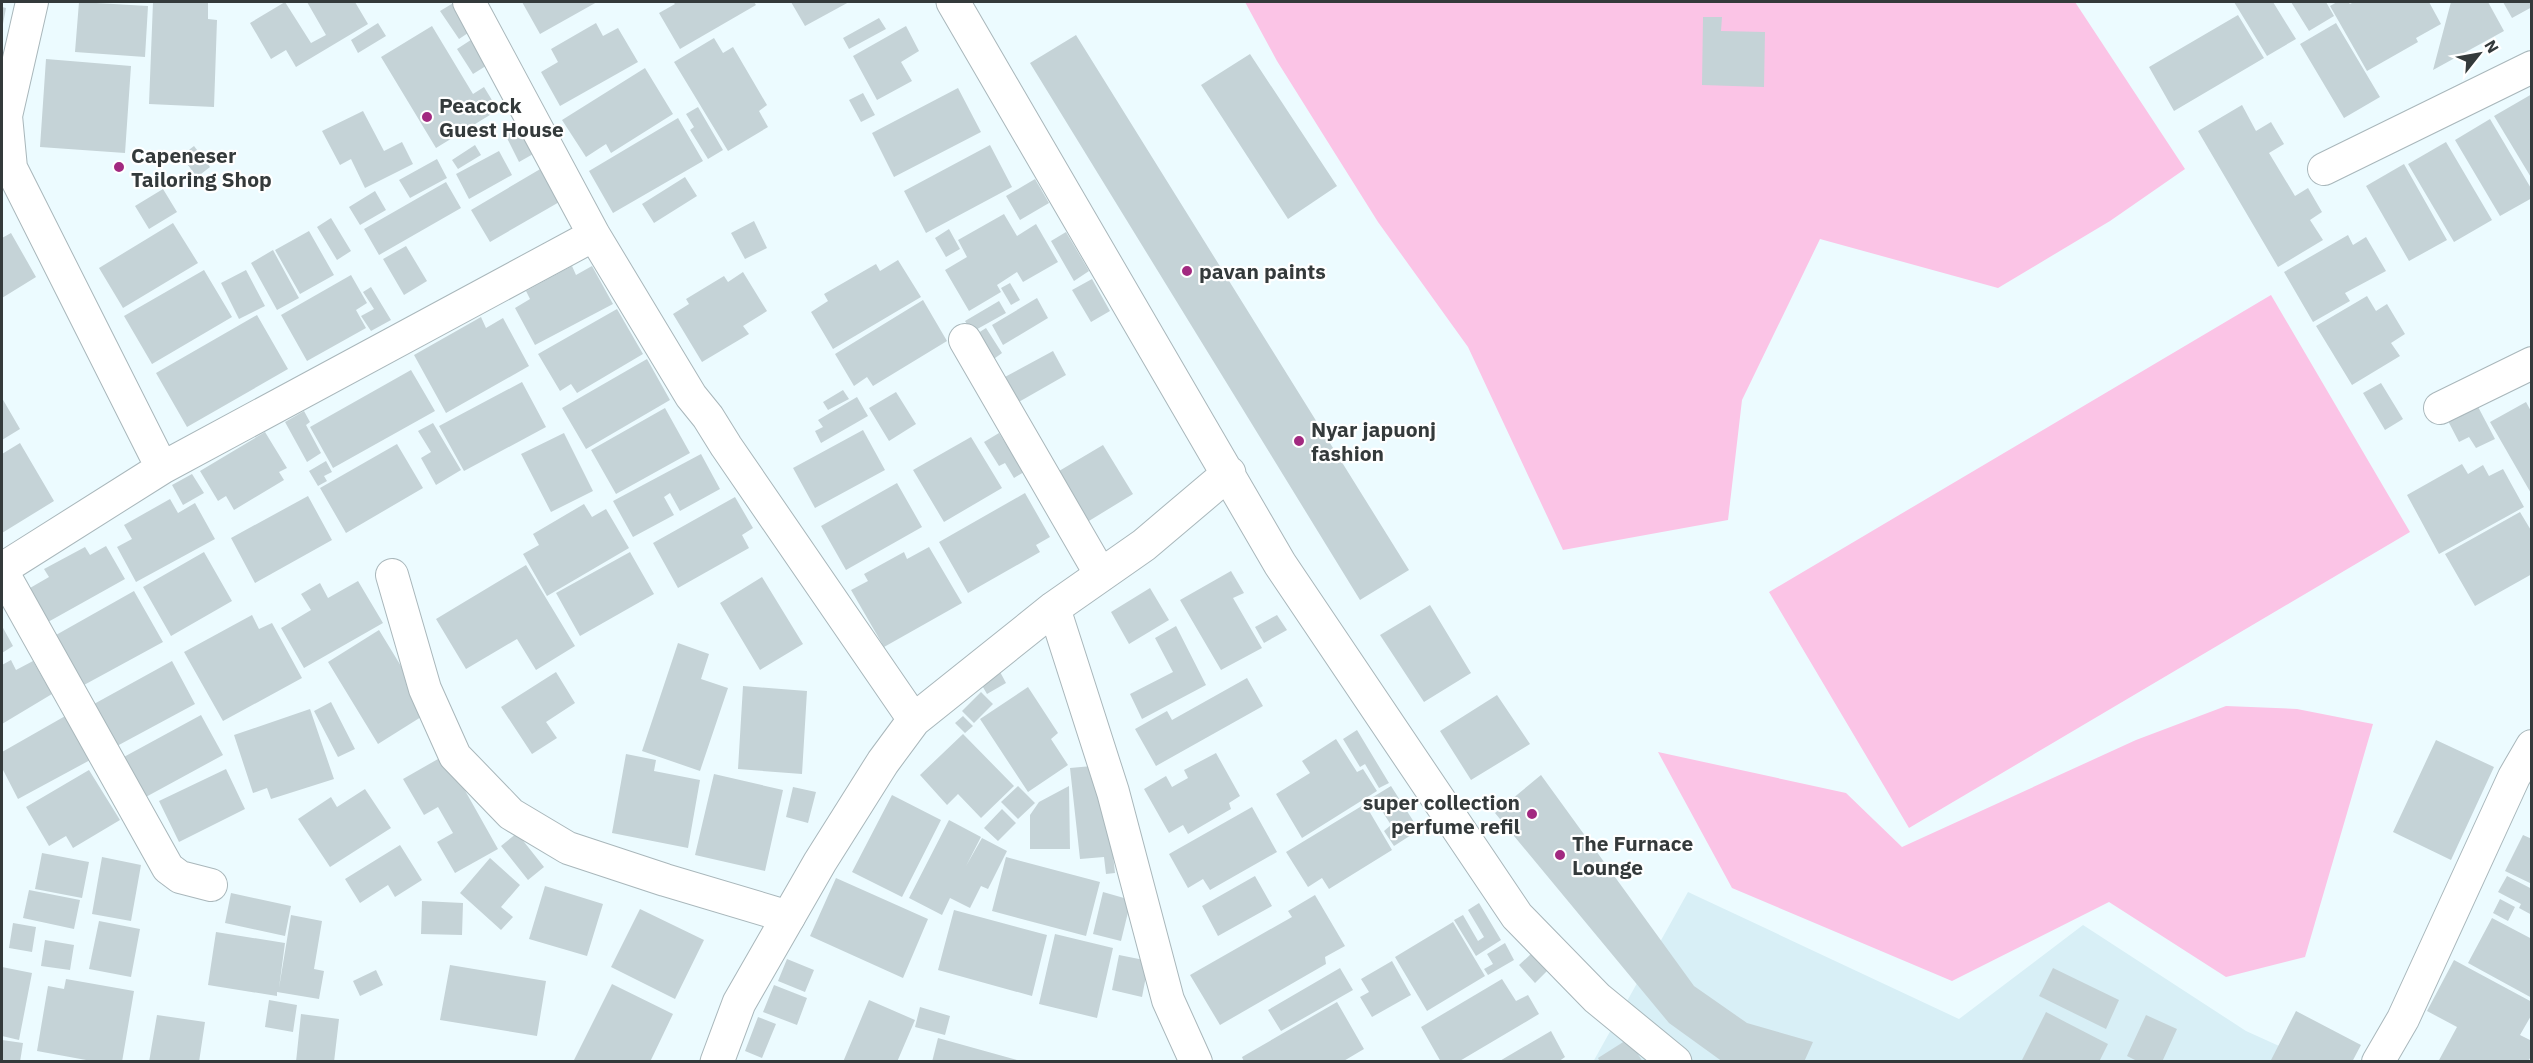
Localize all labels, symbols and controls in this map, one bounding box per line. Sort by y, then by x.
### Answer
north arrow [2449,24,2509,84]
text: N [2480,36,2503,56]
place label: Peacock Guest House [439,91,564,143]
marker: Peacock Guest House [420,110,434,124]
place label: Capeneser Tailoring Shop [131,141,272,193]
marker: Capeneser Tailoring Shop [112,160,126,174]
place label: pavan paints [1199,257,1326,285]
marker: pavan paints [1180,264,1194,278]
place label: Nyar japuonj fashion [1311,415,1436,467]
marker: Nyar japuonj fashion [1292,434,1306,448]
place label: super collection perfume refil [1363,788,1520,840]
marker: super collection perfume refil [1525,807,1539,821]
place label: The Furnace Lounge [1572,829,1694,881]
marker: The Furnace Lounge [1553,848,1567,862]

